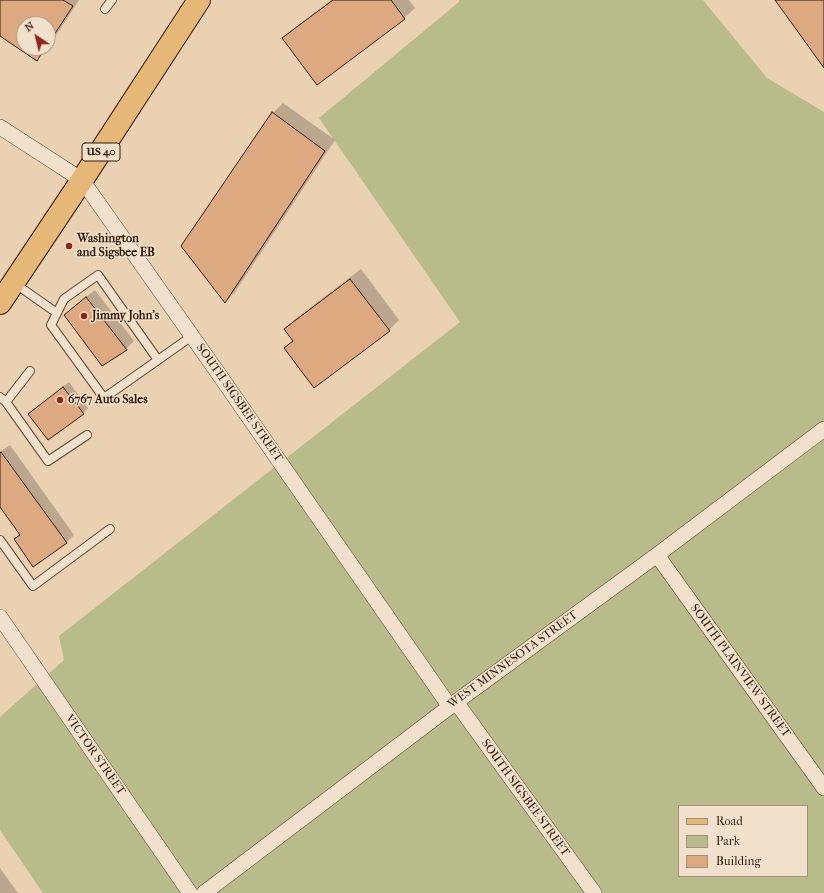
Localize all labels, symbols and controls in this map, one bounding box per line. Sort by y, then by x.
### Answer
north arrow [16,16,56,56]
text: N [22,19,37,34]
road number: US 40 [82,143,120,161]
place label: Washington and Sigsbee EB [77,232,155,260]
marker: Washington and Sigsbee EB [64,241,74,251]
place label: Jimmy John's [92,309,159,323]
marker: Jimmy John's [79,311,89,321]
street label: SOUTH SIGSBEE STREET [193,341,285,465]
place label: 6767 Auto Sales [68,393,148,407]
marker: 6767 Auto Sales [55,395,65,405]
street label: SOUTH PLAINVIEW STREET [687,602,793,740]
street label: WEST MINNESOTA STREET [445,608,581,712]
street label: VICTOR STREET [62,712,128,798]
street label: SOUTH SIGSBEE STREET [478,737,572,859]
legend [678,805,808,877]
text: Road [716,814,743,828]
text: Park [716,834,740,848]
text: Building [716,854,761,868]

